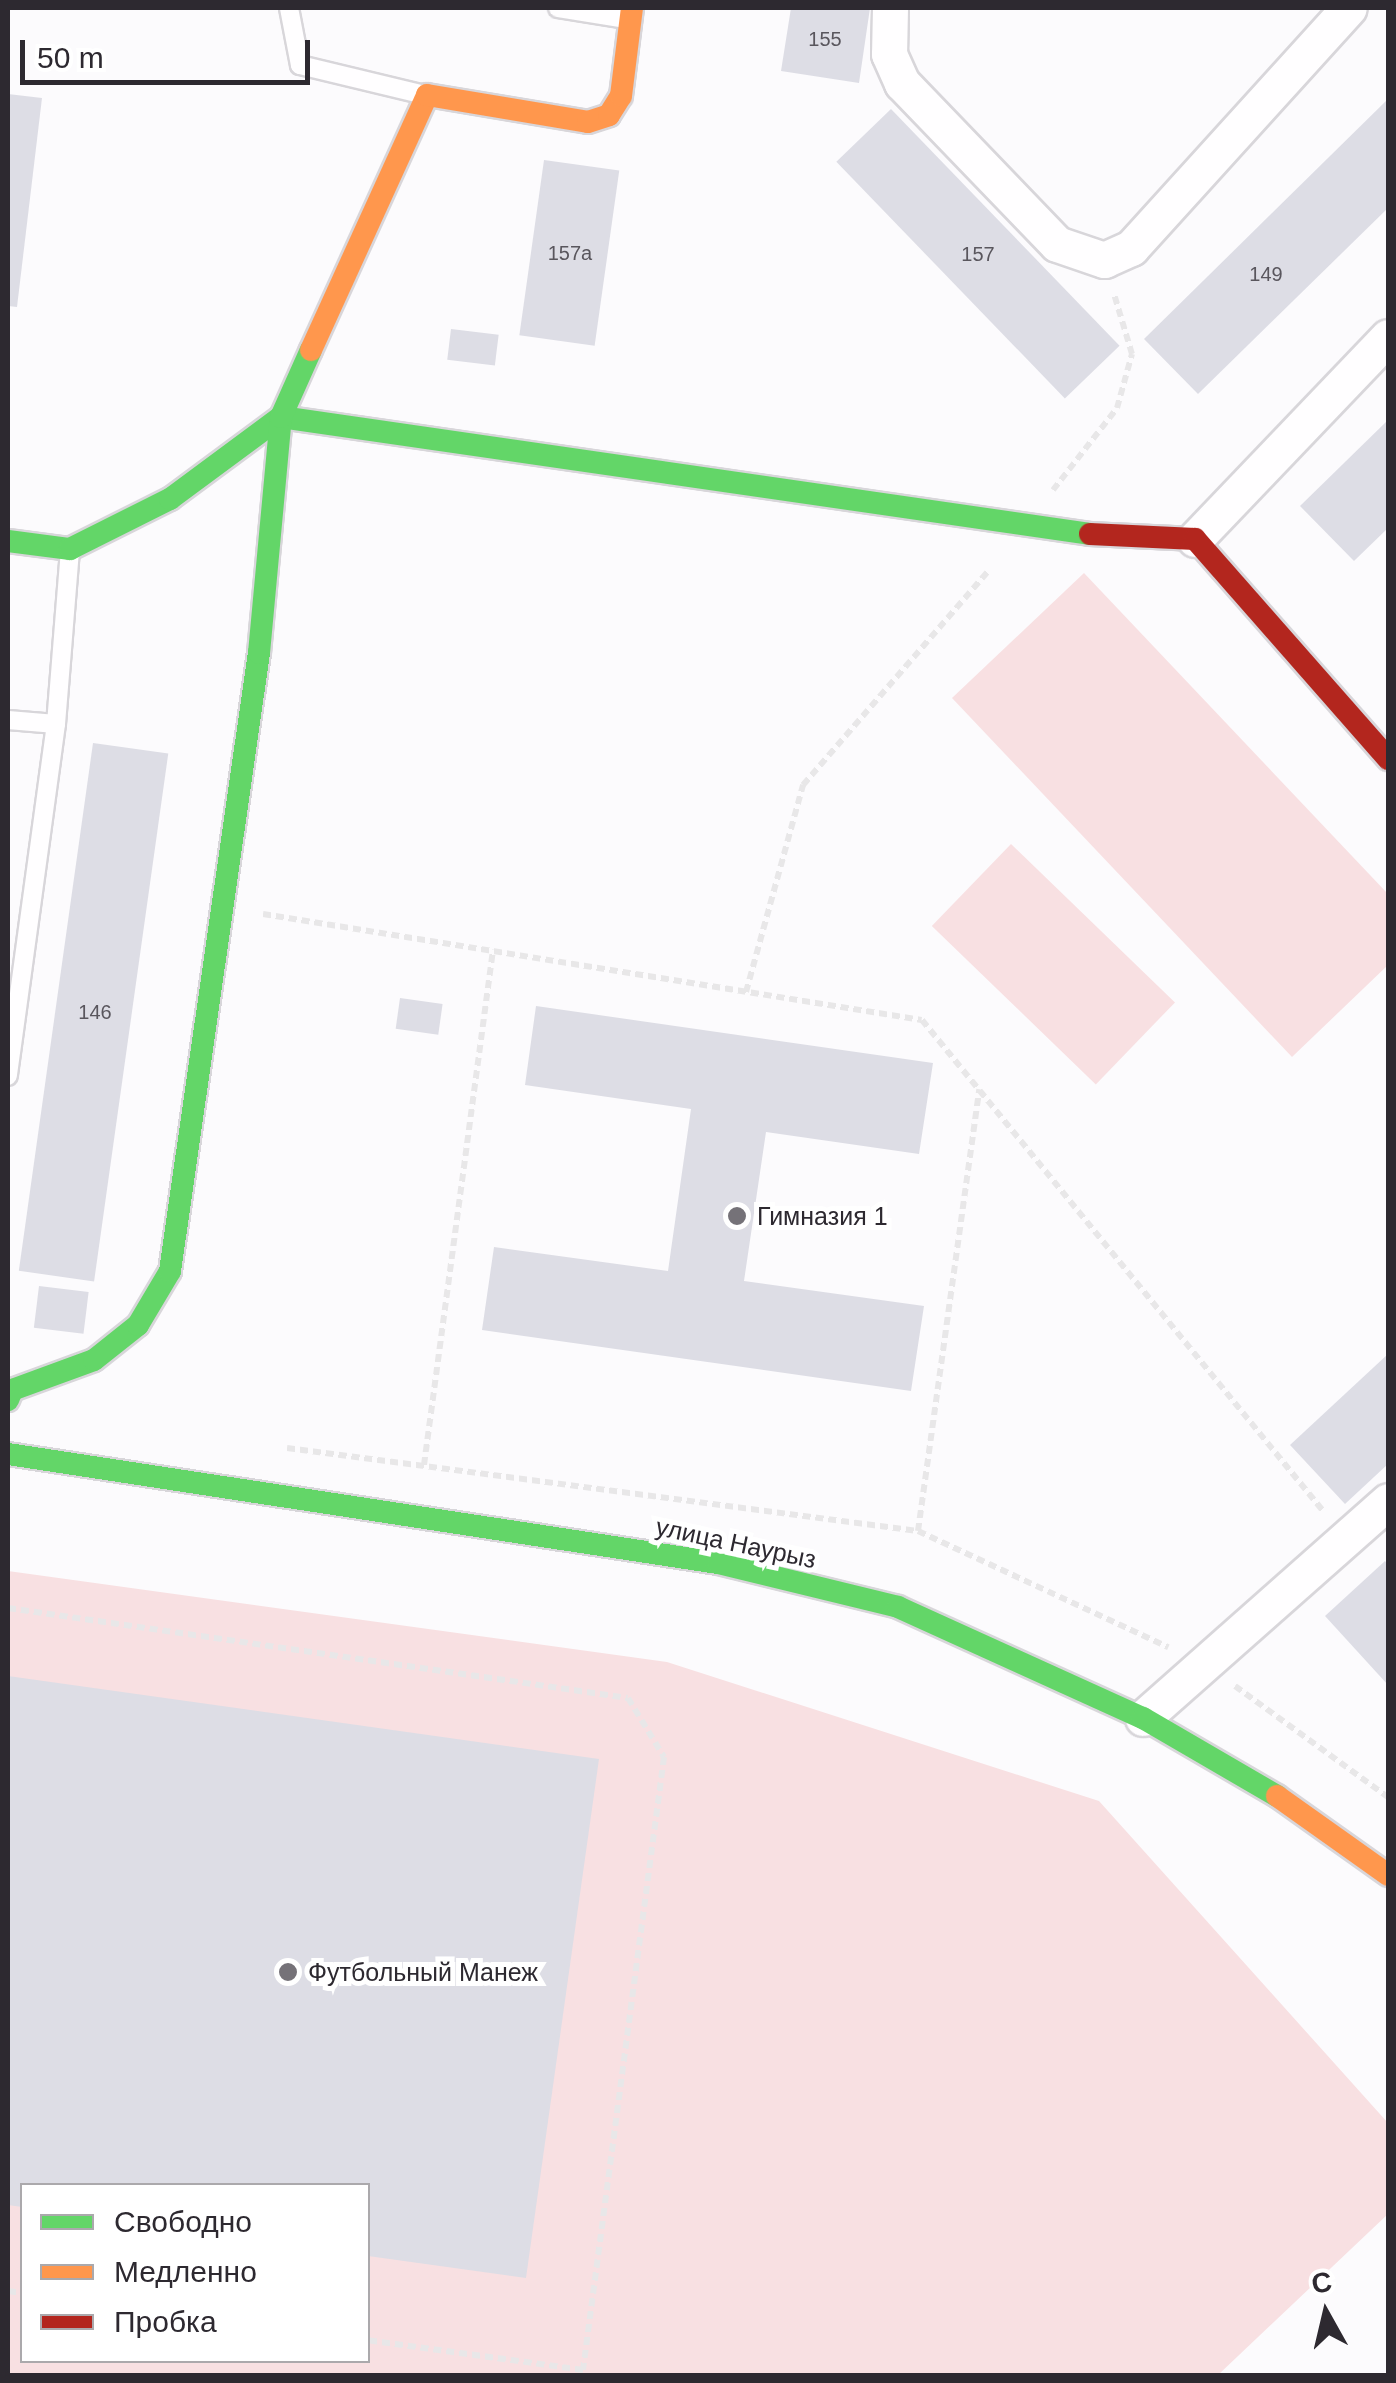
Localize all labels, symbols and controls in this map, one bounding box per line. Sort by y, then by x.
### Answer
scale bar [25,20,315,82]
house number: 155 [808,27,842,51]
text: 50 m [37,41,104,74]
house number: 157а [548,241,592,265]
house number: 157 [961,242,995,266]
house number: 149 [1249,262,1283,286]
house number: 146 [78,1000,112,1024]
place label: Гимназия 1 [757,1201,888,1231]
marker: Гимназия 1 [726,1205,748,1227]
street label: улица Наурыз [653,1511,819,1575]
place label: Футбольный Манеж [308,1957,538,1987]
marker: Футбольный Манеж [277,1961,299,1983]
legend [20,2183,370,2363]
text: Свободно [114,2205,252,2238]
text: Медленно [114,2255,257,2288]
north arrow [1276,2263,1376,2363]
text: С [1310,2266,1334,2300]
text: Пробка [114,2305,217,2338]

